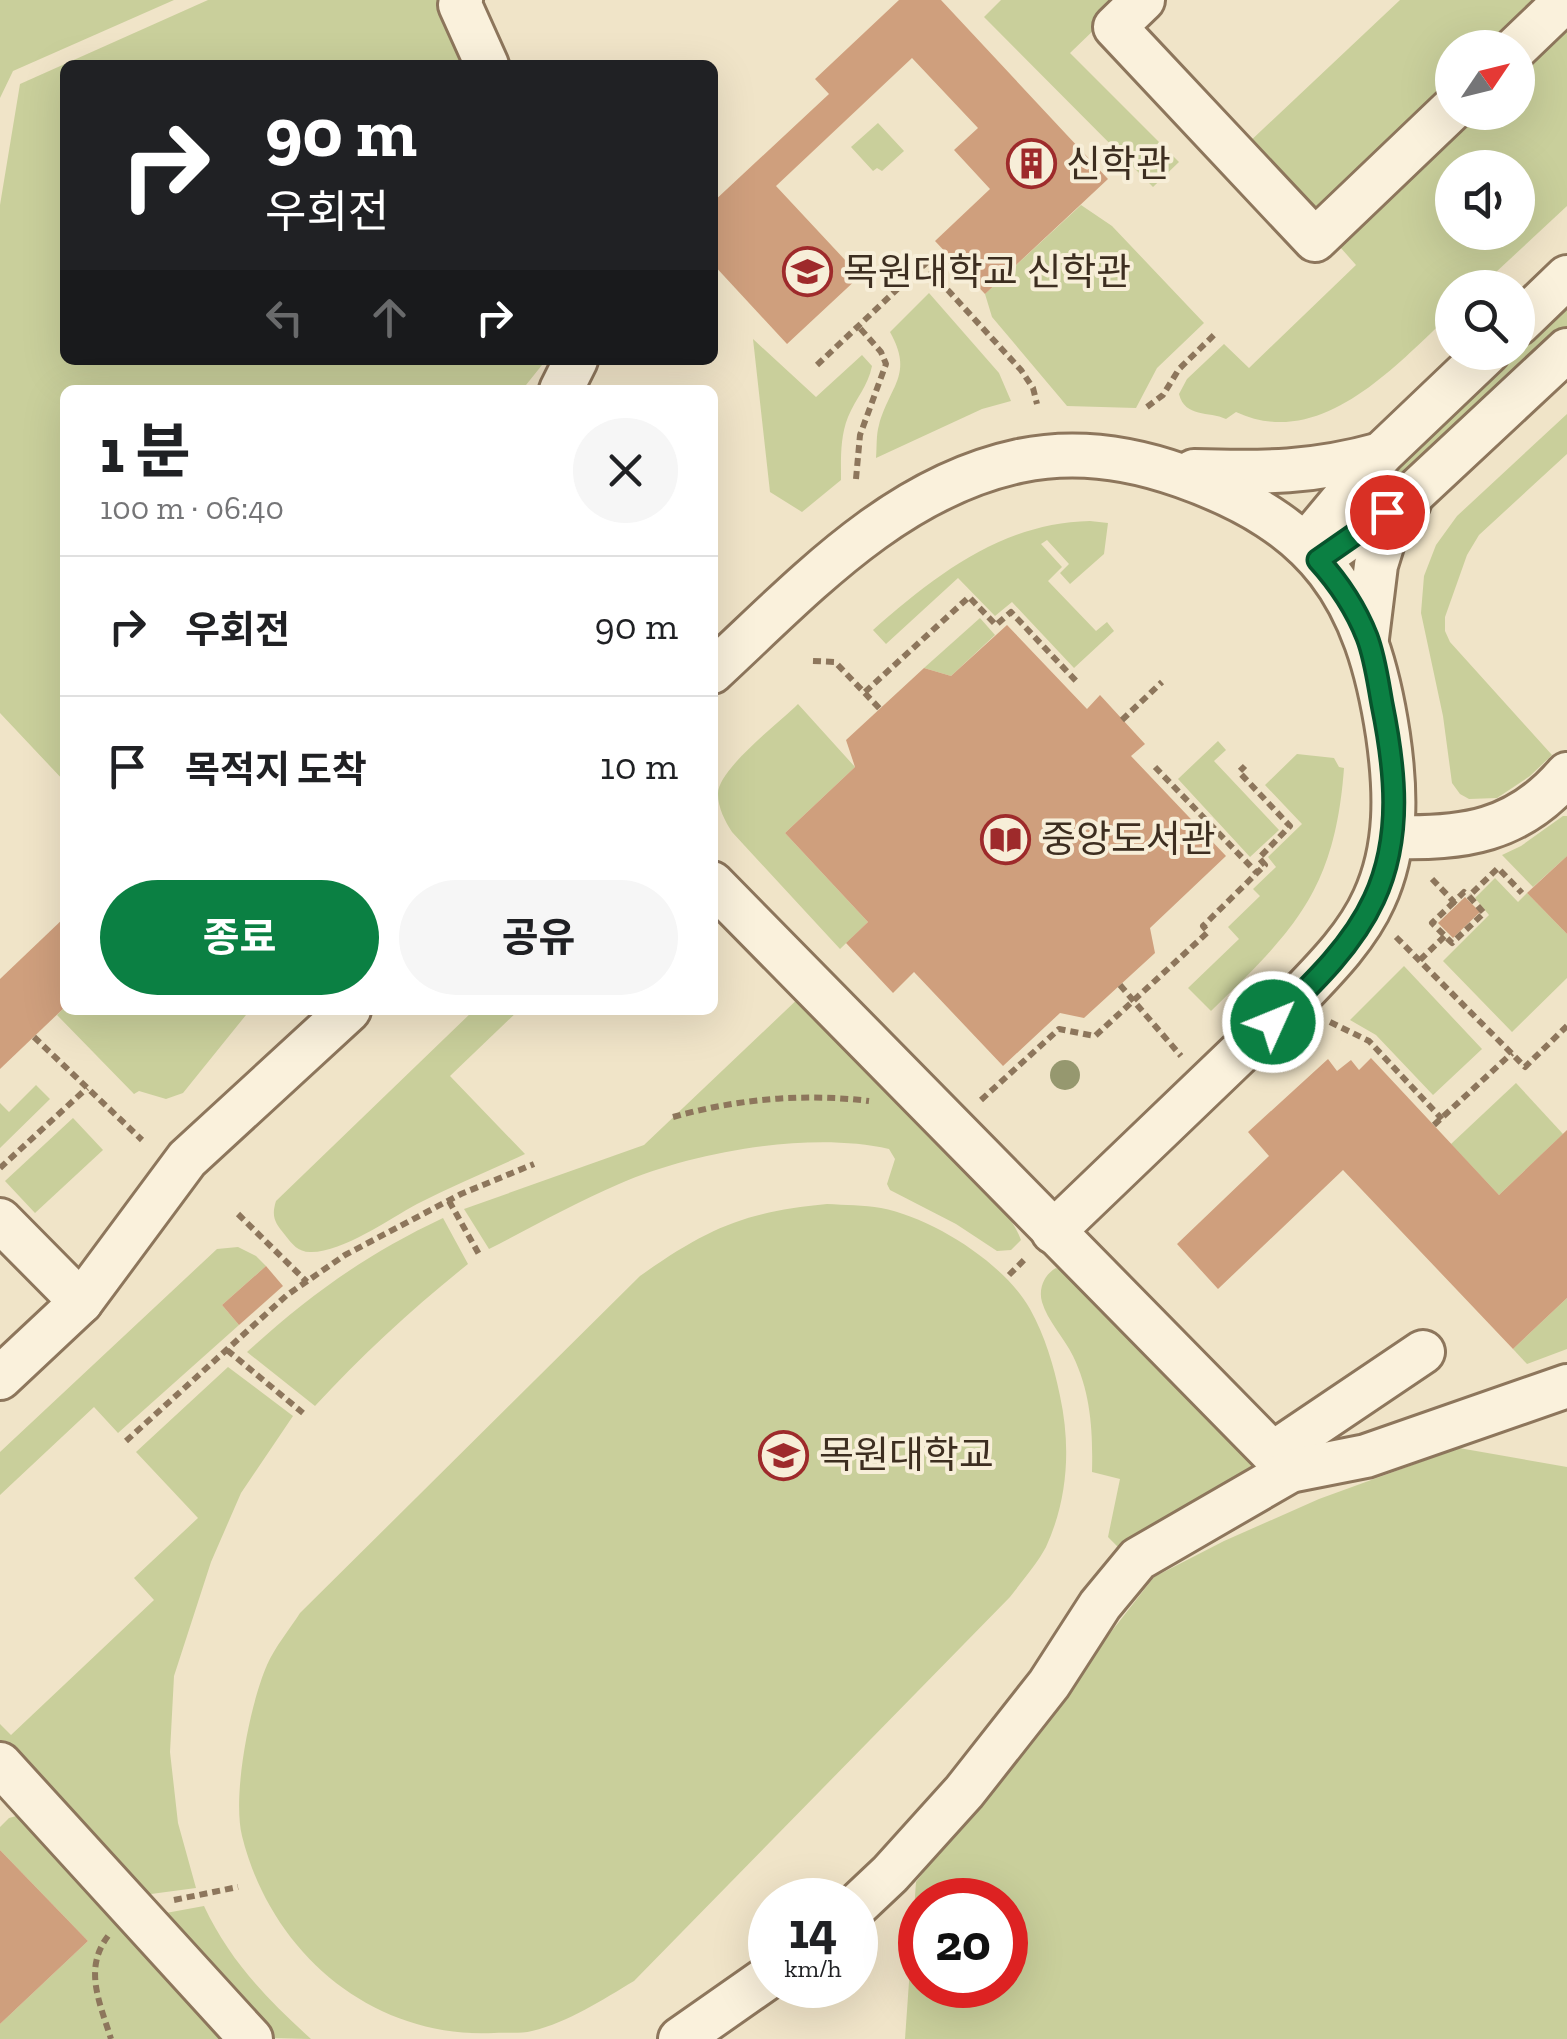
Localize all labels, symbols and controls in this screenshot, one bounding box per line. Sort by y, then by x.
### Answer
north arrow [1435,30,1535,130]
map controls [1435,30,1535,370]
text: 90 m [265,90,417,174]
icon: right [100,100,230,230]
building icon: 신학관 [1005,138,1057,190]
place label: 신학관 [1066,141,1171,187]
button: sound [1435,150,1535,250]
text: 우회전 [265,185,389,239]
school or university icon: 목원대학교 신학관 [782,246,834,298]
place label: 목원대학교 신학관 [843,249,1131,295]
button: search [1435,270,1535,370]
icon: left [257,290,312,345]
icon: ahead [362,290,417,345]
icon: right [467,290,522,345]
text: 1 분 [100,415,191,487]
button: close [573,418,678,523]
pin [1345,470,1430,555]
icon: arrive [1360,485,1415,540]
text: 100 m · 06:40 [100,489,284,527]
icon: right [100,599,155,654]
text: 90 m [595,603,678,649]
text: 우회전 [185,607,290,653]
icon: arrive [100,739,155,794]
text: 10 m [600,743,678,789]
text: 목적지 도착 [185,747,367,793]
library icon: 중앙도서관 [980,813,1032,865]
place label: 중앙도서관 [1041,816,1216,862]
button: 종료 [100,880,379,995]
button: 공유 [399,880,678,995]
position arrow [1221,970,1325,1074]
school or university icon: 목원대학교 [758,1429,810,1481]
place label: 목원대학교 [819,1432,994,1478]
speed limit sign: 20 [898,1878,1028,2008]
text: 14 [789,1901,837,1961]
text: km/h [784,1953,842,1983]

